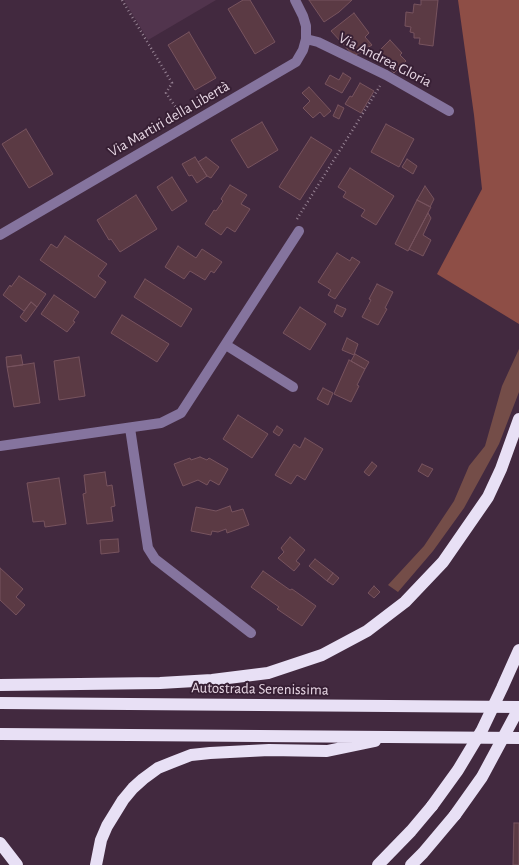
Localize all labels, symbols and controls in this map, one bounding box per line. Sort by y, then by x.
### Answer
street label: Via Andrea Gloria [336,29,434,91]
street label: Via Martiri della Libertà [105,77,233,161]
street label: Autostrada Serenissima [191,679,329,699]

